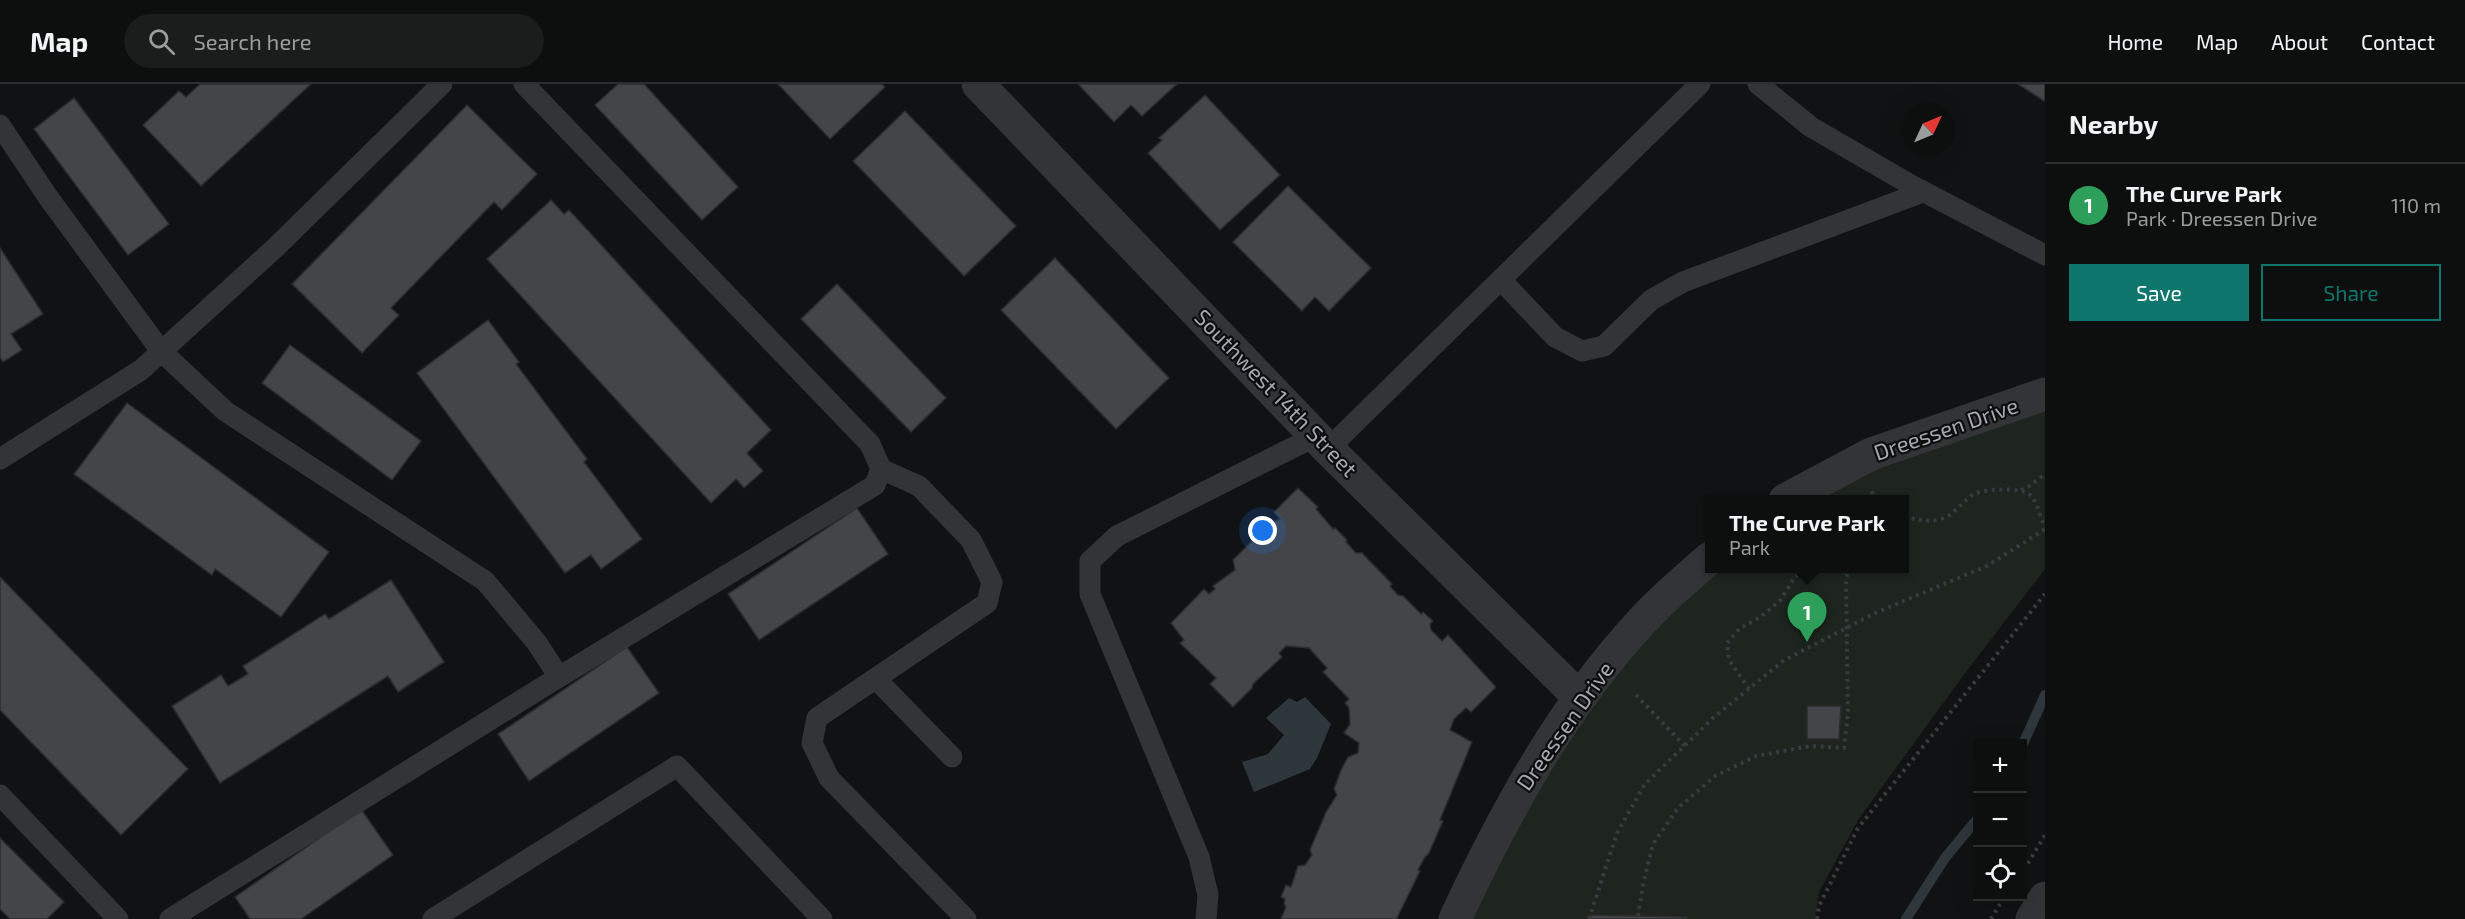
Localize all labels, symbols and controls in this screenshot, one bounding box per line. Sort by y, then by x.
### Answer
search box [124,14,544,68]
text: Map [30,24,88,58]
icon: search [145,25,178,58]
text: Search here [193,28,312,54]
text: Home [2107,29,2163,54]
text: Map [2196,29,2238,54]
text: About [2271,29,2328,54]
text: Contact [2361,29,2435,54]
north arrow [1901,102,1955,156]
text: Nearby [2069,108,2158,139]
text: The Curve Park [2126,180,2282,206]
text: 1 [2084,193,2093,217]
text: 110 m [2391,193,2441,217]
text: Park · Dreessen Drive [2126,206,2317,230]
button: Save [2069,264,2249,321]
button: Share [2261,264,2441,321]
street label: Southwest 14th Street [1190,303,1363,481]
street label: Dreessen Drive [1870,391,2021,465]
popup [1705,495,1909,573]
text: The Curve Park [1729,509,1885,535]
your location [1248,516,1277,545]
text: Park [1729,535,1770,559]
pin: 1 [1788,592,1826,642]
street label: Dreessen Drive [1510,656,1618,795]
map controls [1973,739,2027,901]
button: + [1973,739,2027,793]
button: − [1973,793,2027,847]
button: locate [1973,847,2027,901]

